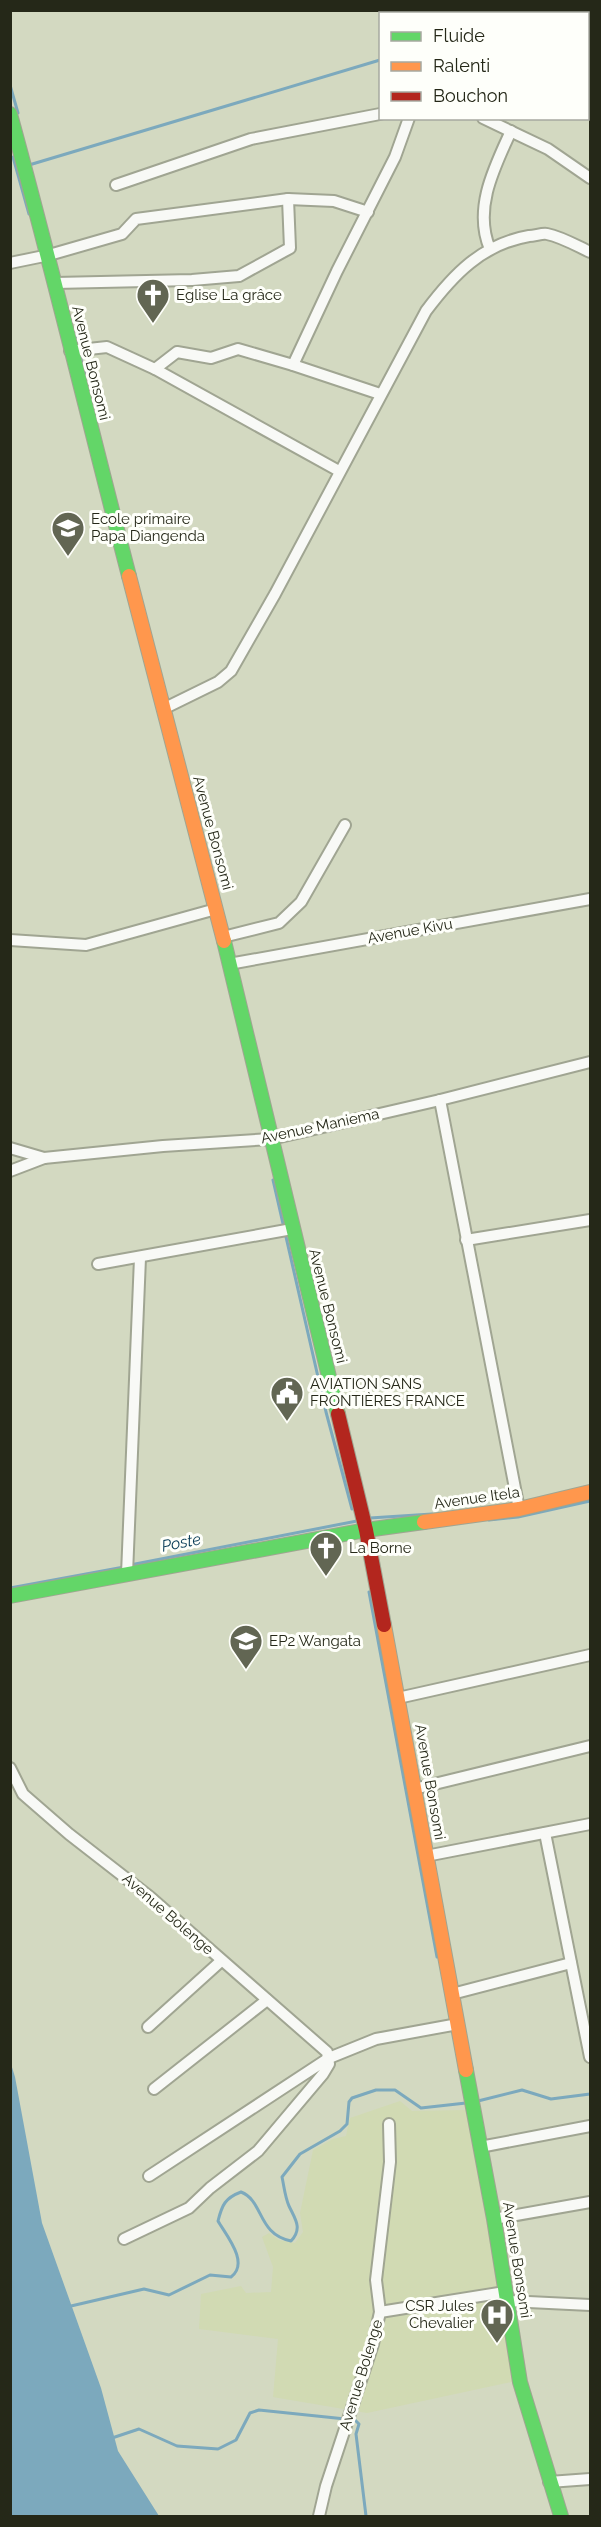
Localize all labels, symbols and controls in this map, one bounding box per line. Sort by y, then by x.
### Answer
legend [379,12,589,120]
text: Fluide [433,25,485,46]
text: Ralenti [433,55,490,76]
text: Bouchon [433,85,508,106]
church icon: Eglise La grâce [135,277,171,324]
place label: Eglise La grâce [176,286,282,304]
street label: Avenue Bonsomi [68,304,114,422]
school or university icon: Ecole primaire Papa Diangenda [50,510,86,557]
place label: Ecole primaire Papa Diangenda [91,510,205,545]
street label: Avenue Bonsomi [189,774,237,892]
street label: Avenue Kivu [366,915,454,947]
street label: Avenue Maniema [259,1105,381,1147]
street label: Avenue Bonsomi [305,1247,351,1365]
public building icon: AVIATION SANS FRONTIÈRES FRANCE [269,1375,305,1422]
place label: AVIATION SANS FRONTIÈRES FRANCE [310,1375,465,1410]
street label: Avenue Itela [433,1483,521,1513]
water label: Poste [160,1529,203,1556]
church icon: La Borne [308,1530,344,1577]
place label: La Borne [349,1539,412,1557]
school or university icon: EP2 Wangata [228,1623,264,1670]
place label: EP2 Wangata [269,1632,361,1650]
street label: Avenue Bonsomi [411,1723,449,1841]
street label: Avenue Bolenge [119,1869,217,1959]
street label: Avenue Bonsomi [499,2201,535,2319]
place label: CSR Jules Chevalier [405,2297,475,2332]
hospital icon: CSR Jules Chevalier [479,2297,515,2344]
street label: Avenue Bolenge [336,2317,386,2433]

